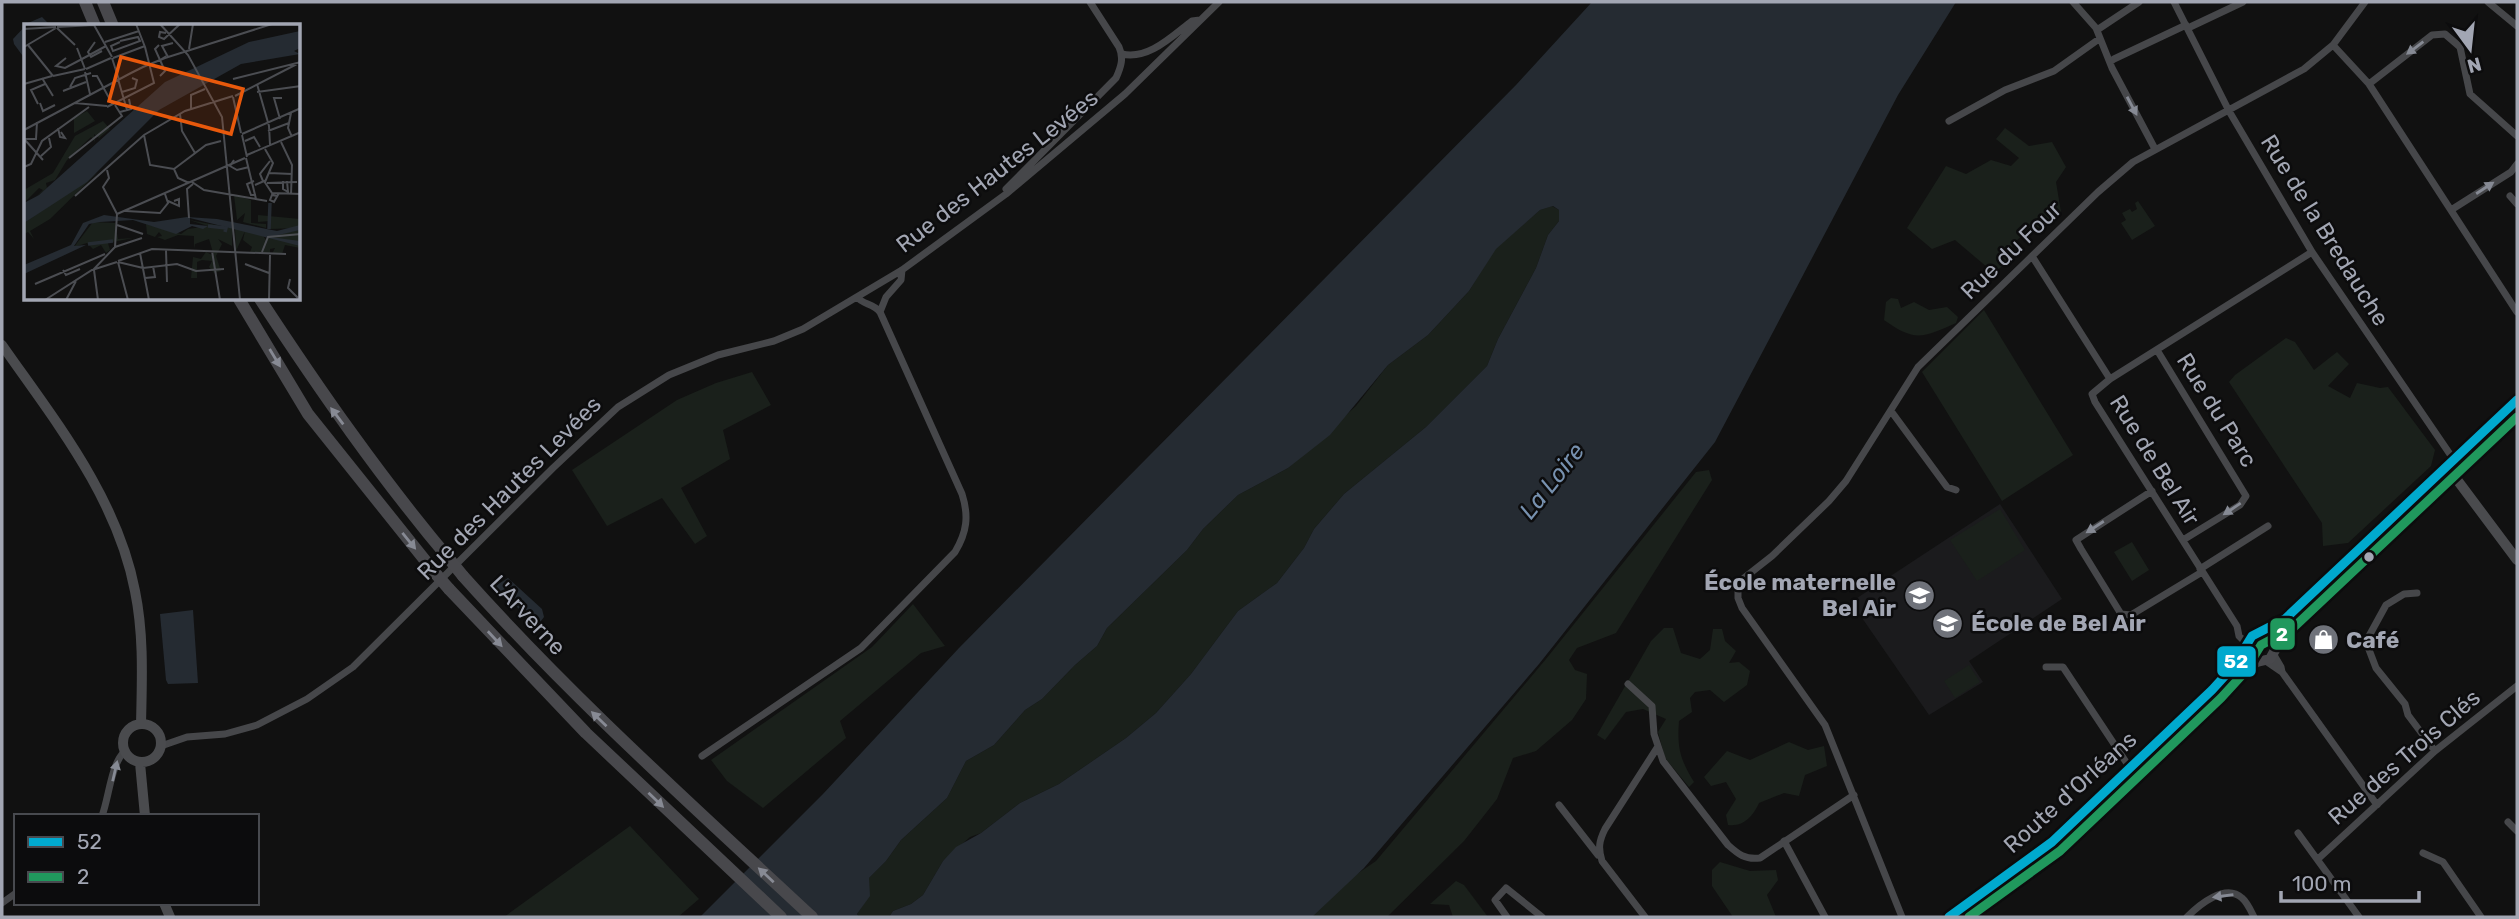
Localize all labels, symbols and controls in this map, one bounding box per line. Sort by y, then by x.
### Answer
north arrow [2435,14,2505,84]
inset map [24,24,301,301]
one-way arrow [2406,40,2424,54]
text: N [2465,52,2484,78]
street label: Rue des Hautes Levées [890,83,1104,259]
one-way arrow [2126,96,2137,116]
street label: Rue de la Bredauche [2255,129,2395,331]
one-way arrow [2476,181,2494,195]
street label: Rue du Four [1955,195,2068,305]
one-way arrow [268,348,281,367]
street label: Rue du Parc [2171,348,2263,472]
street label: Rue des Hautes Levées [411,390,607,586]
street label: Rue de Bel Air [2104,390,2206,530]
one-way arrow [330,407,345,425]
water label: La Loire [1514,438,1590,524]
one-way arrow [2223,502,2242,515]
one-way arrow [2085,521,2105,534]
one-way arrow [401,532,416,549]
unlabelled marker [2362,550,2376,564]
place label: École maternelle Bel Air [1704,568,1897,622]
street label: L'Arverne [484,569,572,661]
school or university icon: École maternelle Bel Air [1902,578,1936,612]
school or university icon: École de Bel Air [1931,606,1965,640]
place label: École de Bel Air [1971,609,2146,637]
line badge: 2 [2269,617,2296,651]
text: 2 [2276,623,2288,646]
shop icon: Café [2306,623,2340,657]
place label: Café [2346,626,2399,654]
one-way arrow [487,630,503,648]
line badge: 52 [2216,645,2257,678]
text: 52 [2224,650,2248,673]
street label: Rue des Trois Clés [2322,683,2486,831]
one-way arrow [591,711,607,727]
street label: Route d'Orléans [1998,725,2142,859]
one-way arrow [109,760,120,782]
one-way arrow [647,791,664,807]
legend [14,814,259,905]
text: 52 [77,829,102,854]
scale bar [2281,860,2419,904]
text: 2 [77,864,89,889]
one-way arrow [758,866,775,883]
text: 100 m [2292,871,2351,896]
one-way arrow [2212,891,2234,902]

